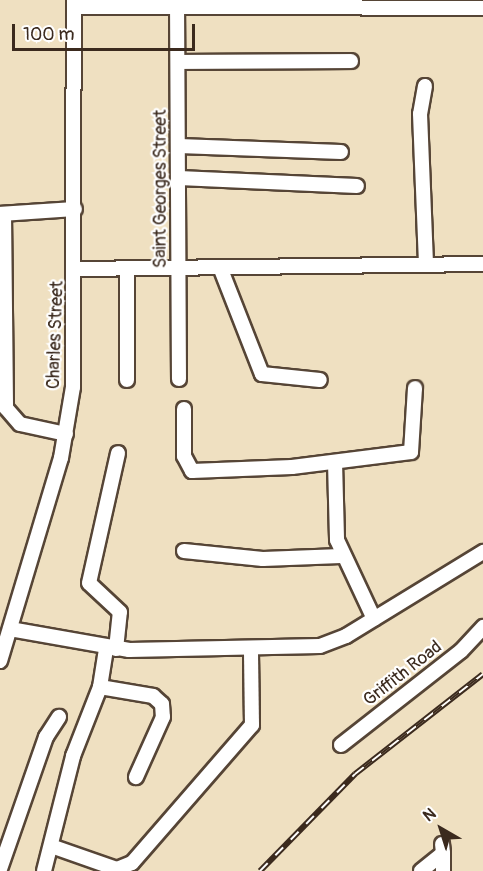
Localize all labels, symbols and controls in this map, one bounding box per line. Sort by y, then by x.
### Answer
scale bar [15,12,198,50]
text: 100 m [23,23,75,46]
street label: Saint Georges Street [150,110,172,268]
street label: Charles Street [43,281,69,389]
street label: Griffith Road [360,637,446,711]
north arrow [411,799,471,859]
text: N [419,804,440,826]

